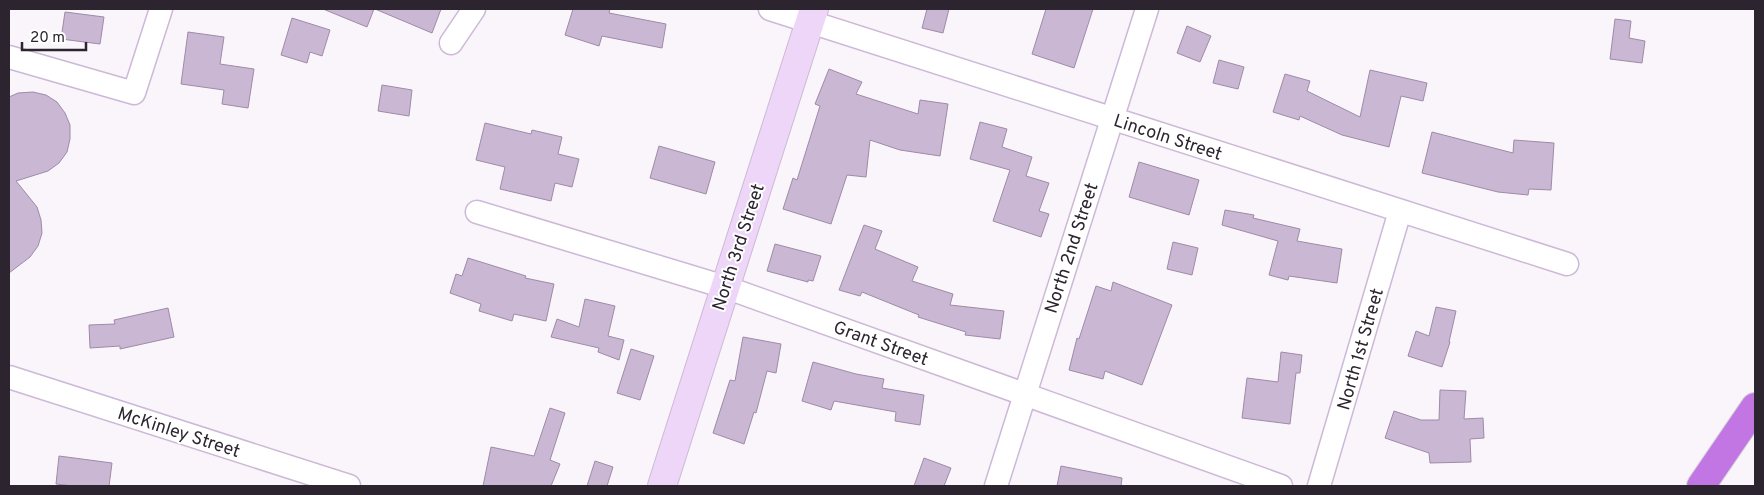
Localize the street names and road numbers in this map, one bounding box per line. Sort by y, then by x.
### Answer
street label: Lincoln Street [1110,110,1225,167]
street label: North 2nd Street [1040,180,1104,317]
street label: North 3rd Street [708,181,771,314]
street label: North 1st Street [1333,286,1390,413]
street label: Grant Street [830,317,931,372]
street label: McKinley Street [114,403,243,464]

